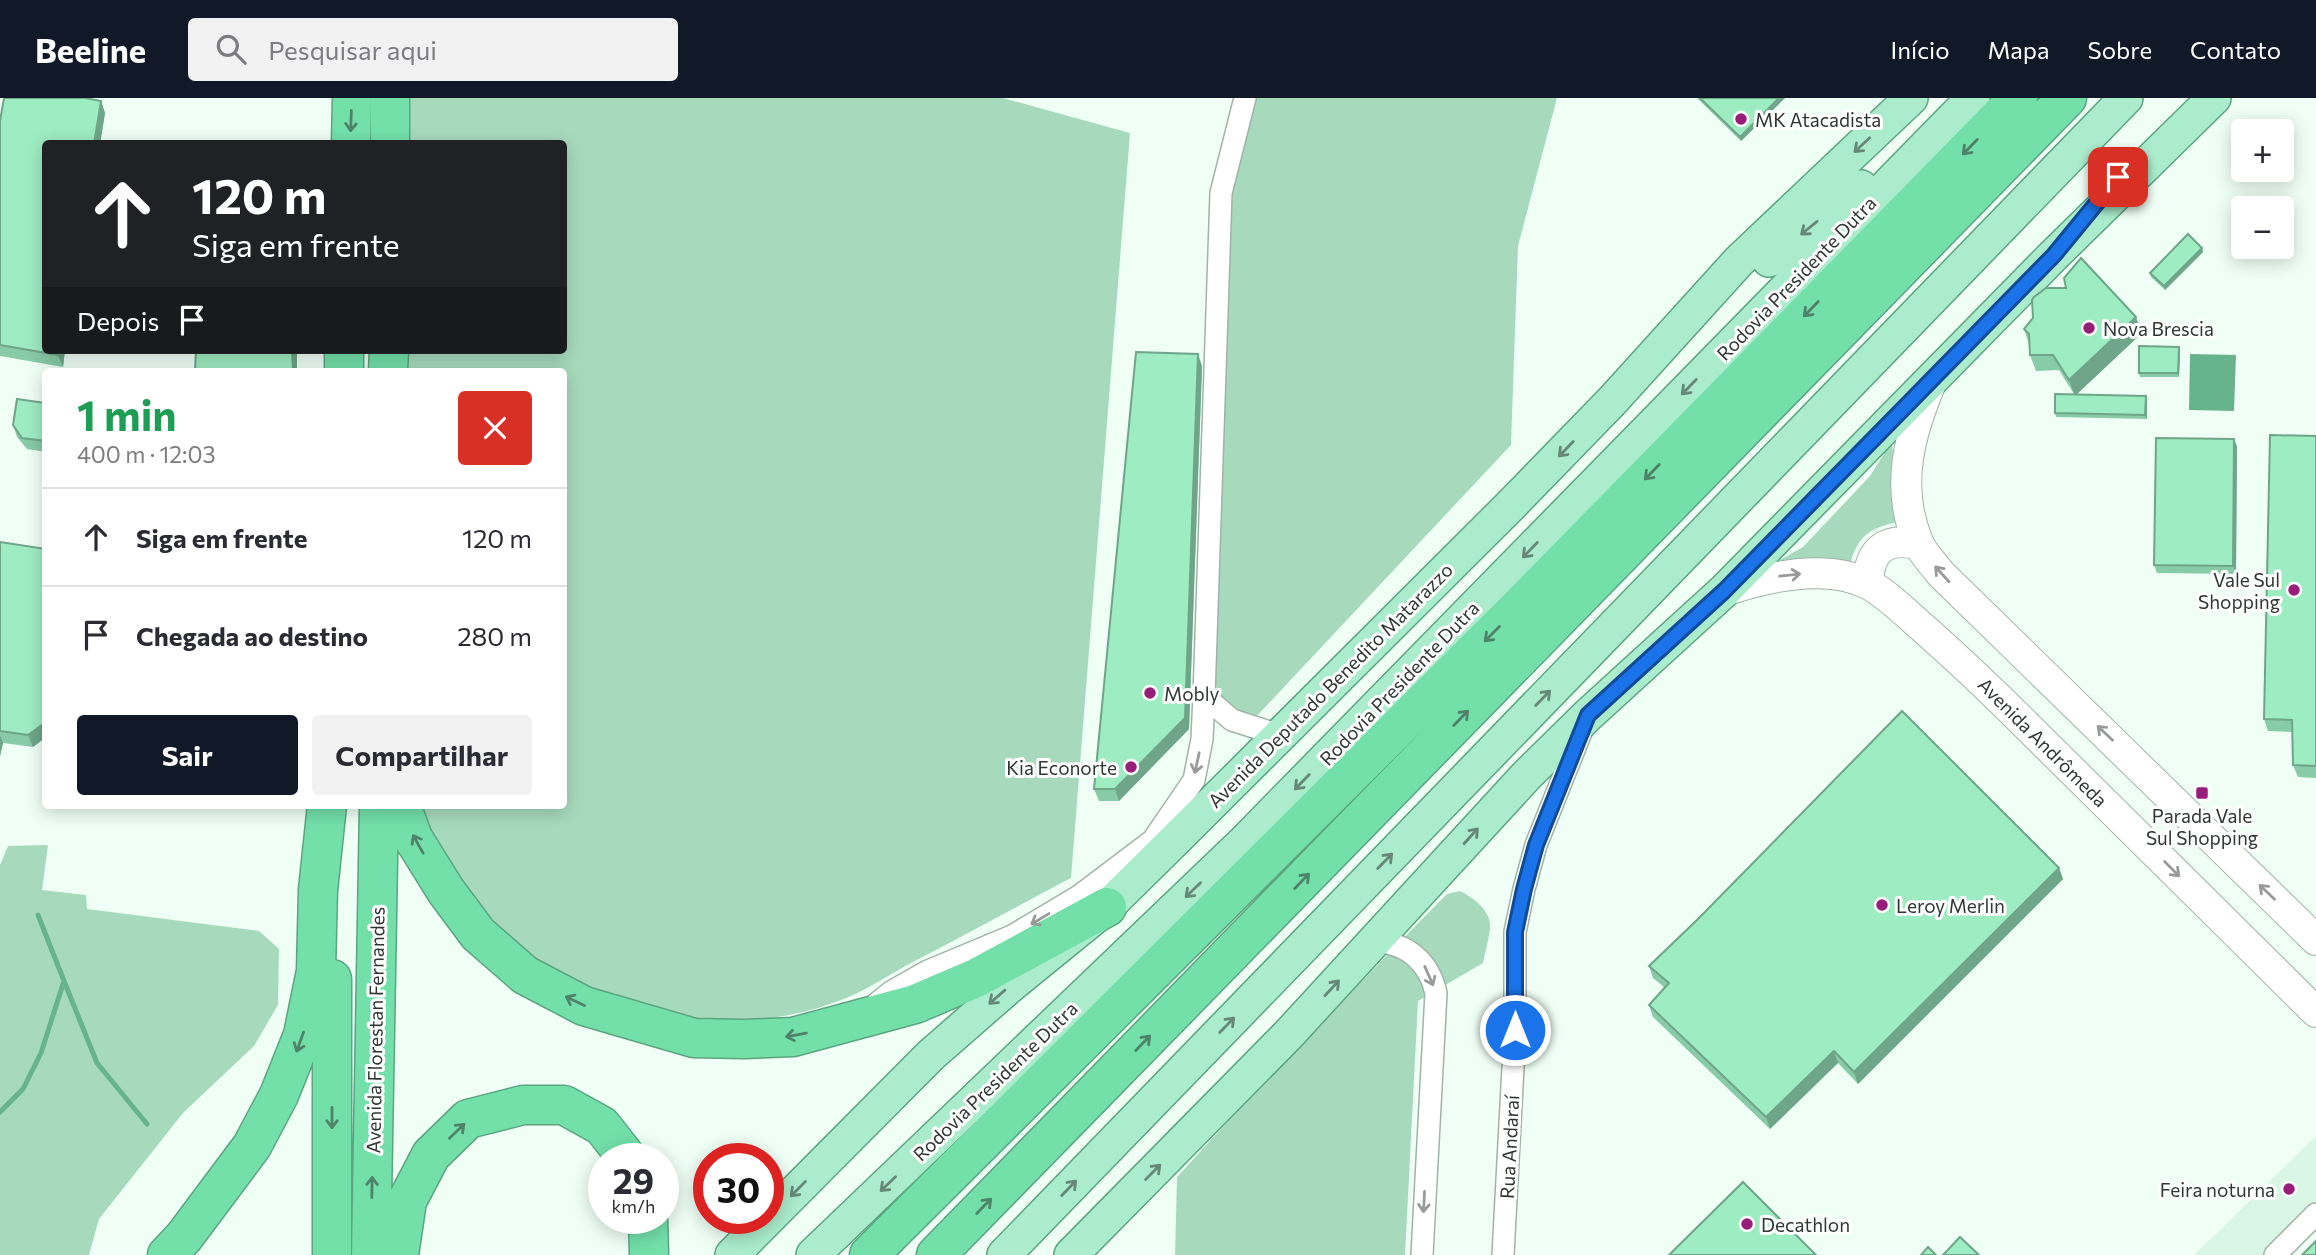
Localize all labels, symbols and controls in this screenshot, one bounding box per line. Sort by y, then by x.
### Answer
search box [188,18,678,81]
text: Beeline [35,29,146,70]
icon: search [212,30,250,68]
text: Pesquisar aqui [268,34,437,65]
text: Início [1891,35,1950,64]
text: Mapa [1988,35,2050,64]
text: Sobre [2088,35,2152,64]
text: Contato [2190,35,2281,64]
place label: MK Atacadista [1755,108,1881,131]
one-way arrow [345,109,358,132]
marker: MK Atacadista [1733,111,1749,127]
map controls [2231,119,2294,259]
button: + [2231,119,2294,182]
one-way arrow [1854,137,1871,154]
one-way arrow [1961,138,1978,155]
pin [2088,147,2148,207]
icon: arrive [2099,158,2137,196]
text: 120 m [192,164,326,224]
icon: ahead [77,168,168,259]
street label: Rodovia Presidente Dutra [1712,191,1880,365]
button: − [2231,196,2294,259]
one-way arrow [1801,220,1819,235]
text: Siga em frente [192,224,400,264]
icon: arrive [173,301,211,339]
one-way arrow [1802,301,1819,318]
text: Depois [77,305,159,336]
place label: Nova Brescia [2103,317,2214,340]
marker: Nova Brescia [2081,320,2097,336]
one-way arrow [1681,379,1698,396]
text: 1 min [77,388,177,440]
button: close [458,391,532,465]
text: 400 m · 12:03 [77,440,216,468]
one-way arrow [1557,440,1574,457]
one-way arrow [1643,463,1660,480]
icon: ahead [77,518,115,556]
text: Siga em frente [136,522,307,553]
text: 120 m [462,522,532,553]
one-way arrow [1522,541,1539,558]
street label: Avenida Deputado Benedito Matarazzo [1203,558,1457,812]
one-way arrow [1934,565,1950,583]
one-way arrow [1778,568,1800,581]
place label: Vale Sul Shopping [2198,568,2280,613]
marker: Vale Sul Shopping [2286,582,2302,598]
street label: Rodovia Presidente Dutra [1315,596,1483,770]
icon: arrive [77,616,115,654]
text: Chegada ao destino [136,620,368,651]
text: 280 m [457,620,532,651]
one-way arrow [1484,625,1501,642]
street label: Avenida Andrômeda [1974,673,2112,811]
place label: Mobly [1164,682,1220,705]
marker: Mobly [1142,685,1158,701]
one-way arrow [1535,690,1552,707]
one-way arrow [1452,710,1469,727]
button: Sair [77,715,298,795]
button: Compartilhar [312,715,532,795]
one-way arrow [2097,724,2114,741]
one-way arrow [1190,751,1204,774]
place label: Kia Econorte [1006,756,1117,779]
marker: Kia Econorte [1123,759,1139,775]
one-way arrow [1294,774,1311,791]
marker: Parada Vale Sul Shopping [2194,785,2210,801]
place label: Parada Vale Sul Shopping [2146,804,2258,849]
one-way arrow [1463,827,1479,845]
one-way arrow [411,835,425,855]
one-way arrow [1377,853,1394,870]
one-way arrow [2163,861,2180,878]
one-way arrow [1293,873,1310,890]
one-way arrow [1185,882,1202,899]
one-way arrow [2259,884,2276,901]
place label: Leroy Merlin [1896,894,2005,917]
marker: Leroy Merlin [1874,897,1890,913]
street label: Avenida Florestan Fernandes [361,906,389,1154]
one-way arrow [1030,912,1050,926]
one-way arrow [1423,965,1436,986]
one-way arrow [1323,980,1340,997]
one-way arrow [989,989,1007,1005]
position arrow [1478,993,1552,1067]
one-way arrow [565,994,586,1008]
street label: Rodovia Presidente Dutra [908,997,1082,1165]
one-way arrow [1218,1017,1235,1034]
one-way arrow [785,1029,808,1042]
one-way arrow [293,1031,305,1053]
one-way arrow [1134,1035,1151,1052]
street label: Rua Andaraí [1495,1093,1523,1200]
one-way arrow [325,1106,339,1129]
one-way arrow [448,1122,465,1139]
speed limit sign: 30 [693,1143,784,1234]
text: 29 [613,1158,654,1201]
one-way arrow [1145,1163,1162,1180]
one-way arrow [880,1175,897,1192]
one-way arrow [366,1176,379,1199]
place label: Feira noturna [2160,1178,2275,1201]
one-way arrow [790,1180,807,1197]
one-way arrow [1060,1180,1077,1197]
marker: Feira noturna [2281,1181,2297,1197]
one-way arrow [1418,1190,1431,1213]
text: km/h [612,1195,655,1217]
one-way arrow [975,1198,992,1215]
place label: Decathlon [1761,1213,1850,1236]
marker: Decathlon [1739,1216,1755,1232]

